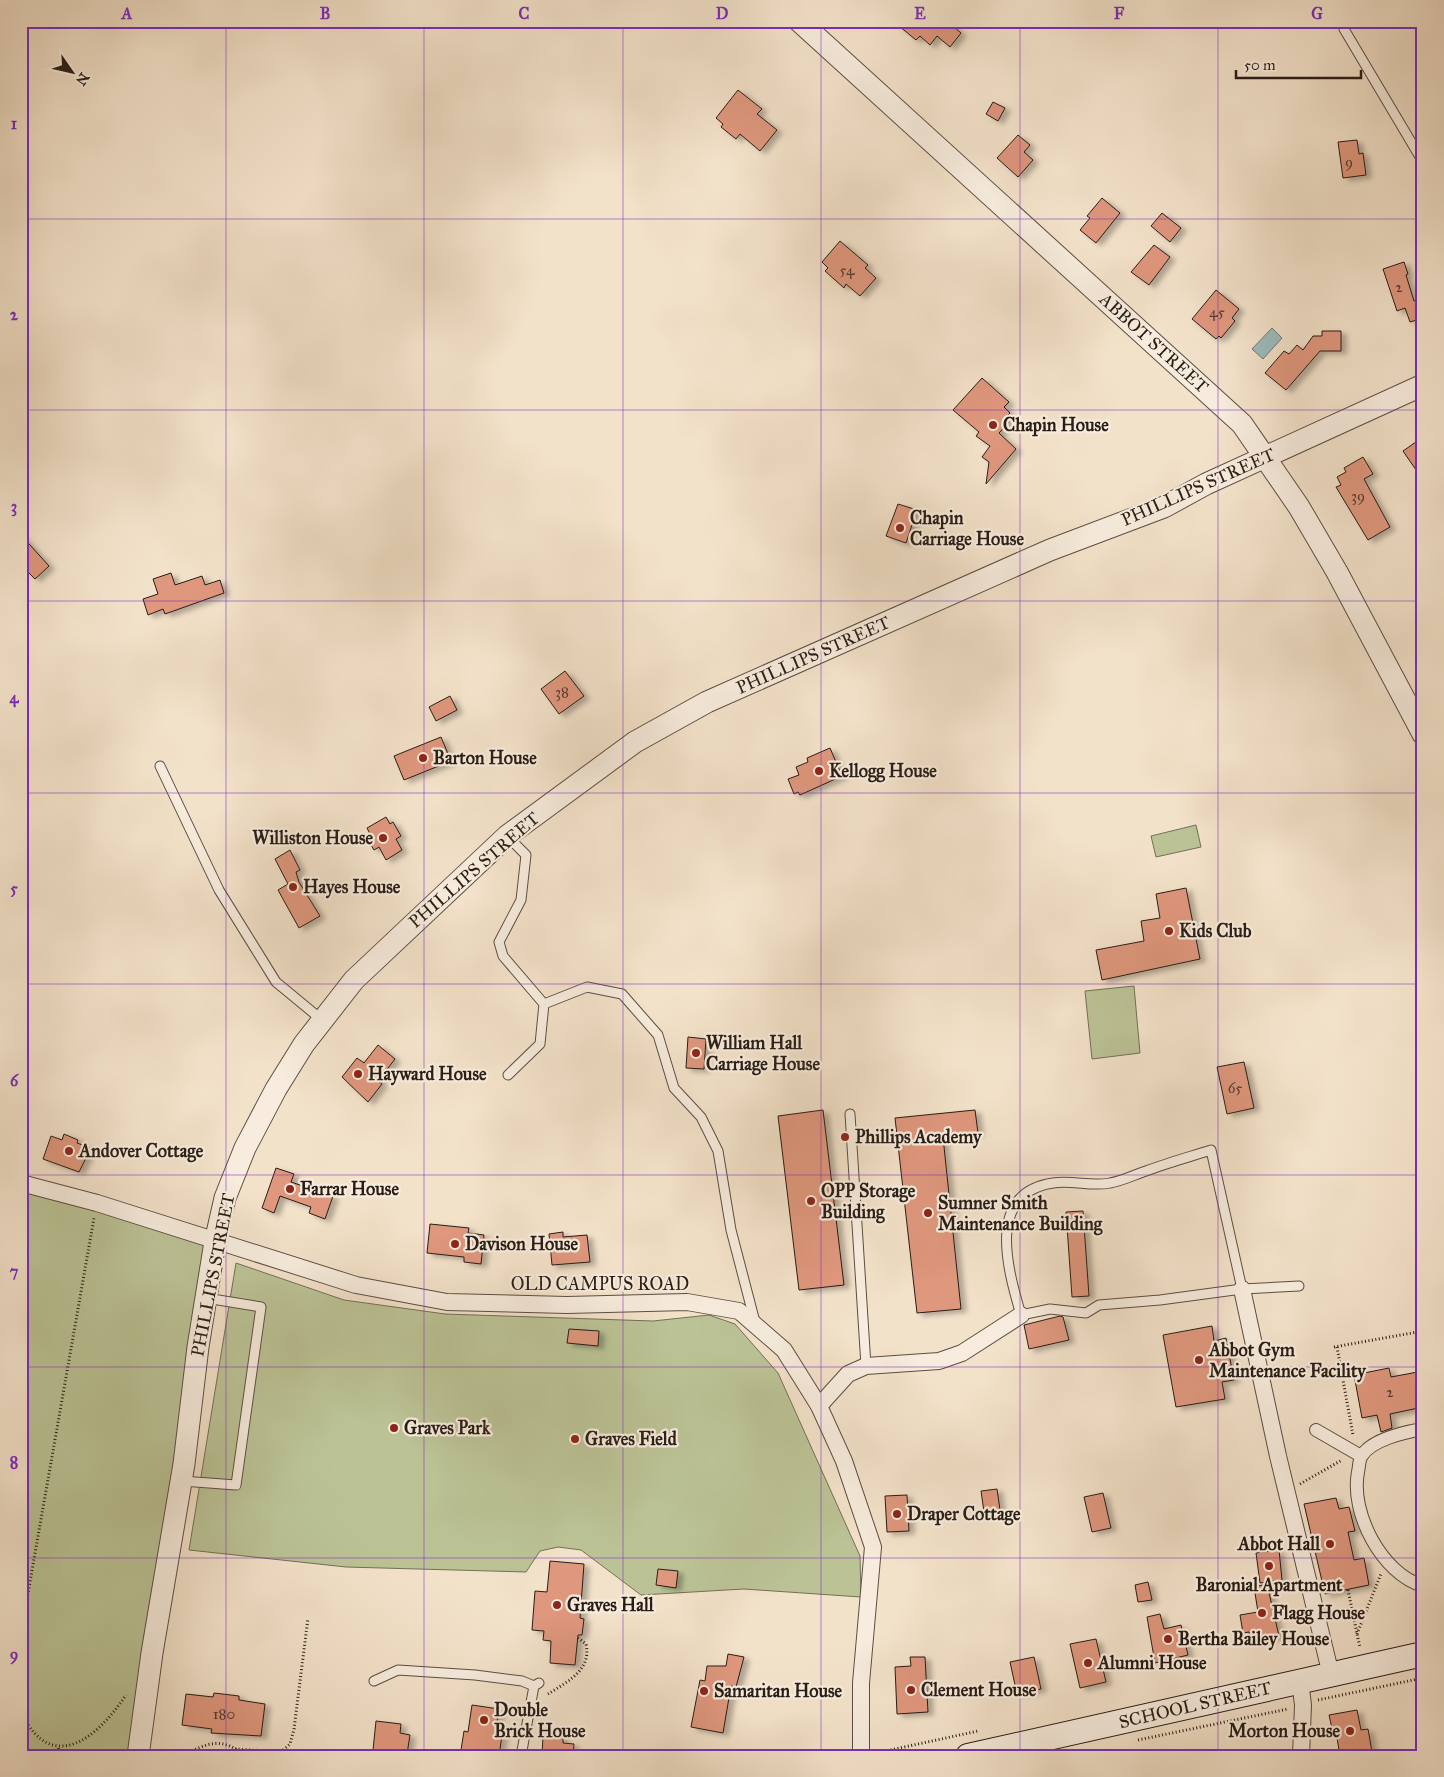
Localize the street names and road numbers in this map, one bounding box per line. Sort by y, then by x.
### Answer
street label: ABBOT STREET [1094,288,1213,398]
street label: PHILLIPS STREET [1118,443,1278,531]
street label: PHILLIPS STREET [733,611,893,699]
street label: PHILLIPS STREET [404,807,544,933]
street label: PHILLIPS STREET [186,1191,240,1359]
street label: OLD CAMPUS ROAD [511,1273,689,1295]
street label: SCHOOL STREET [1117,1677,1273,1733]

